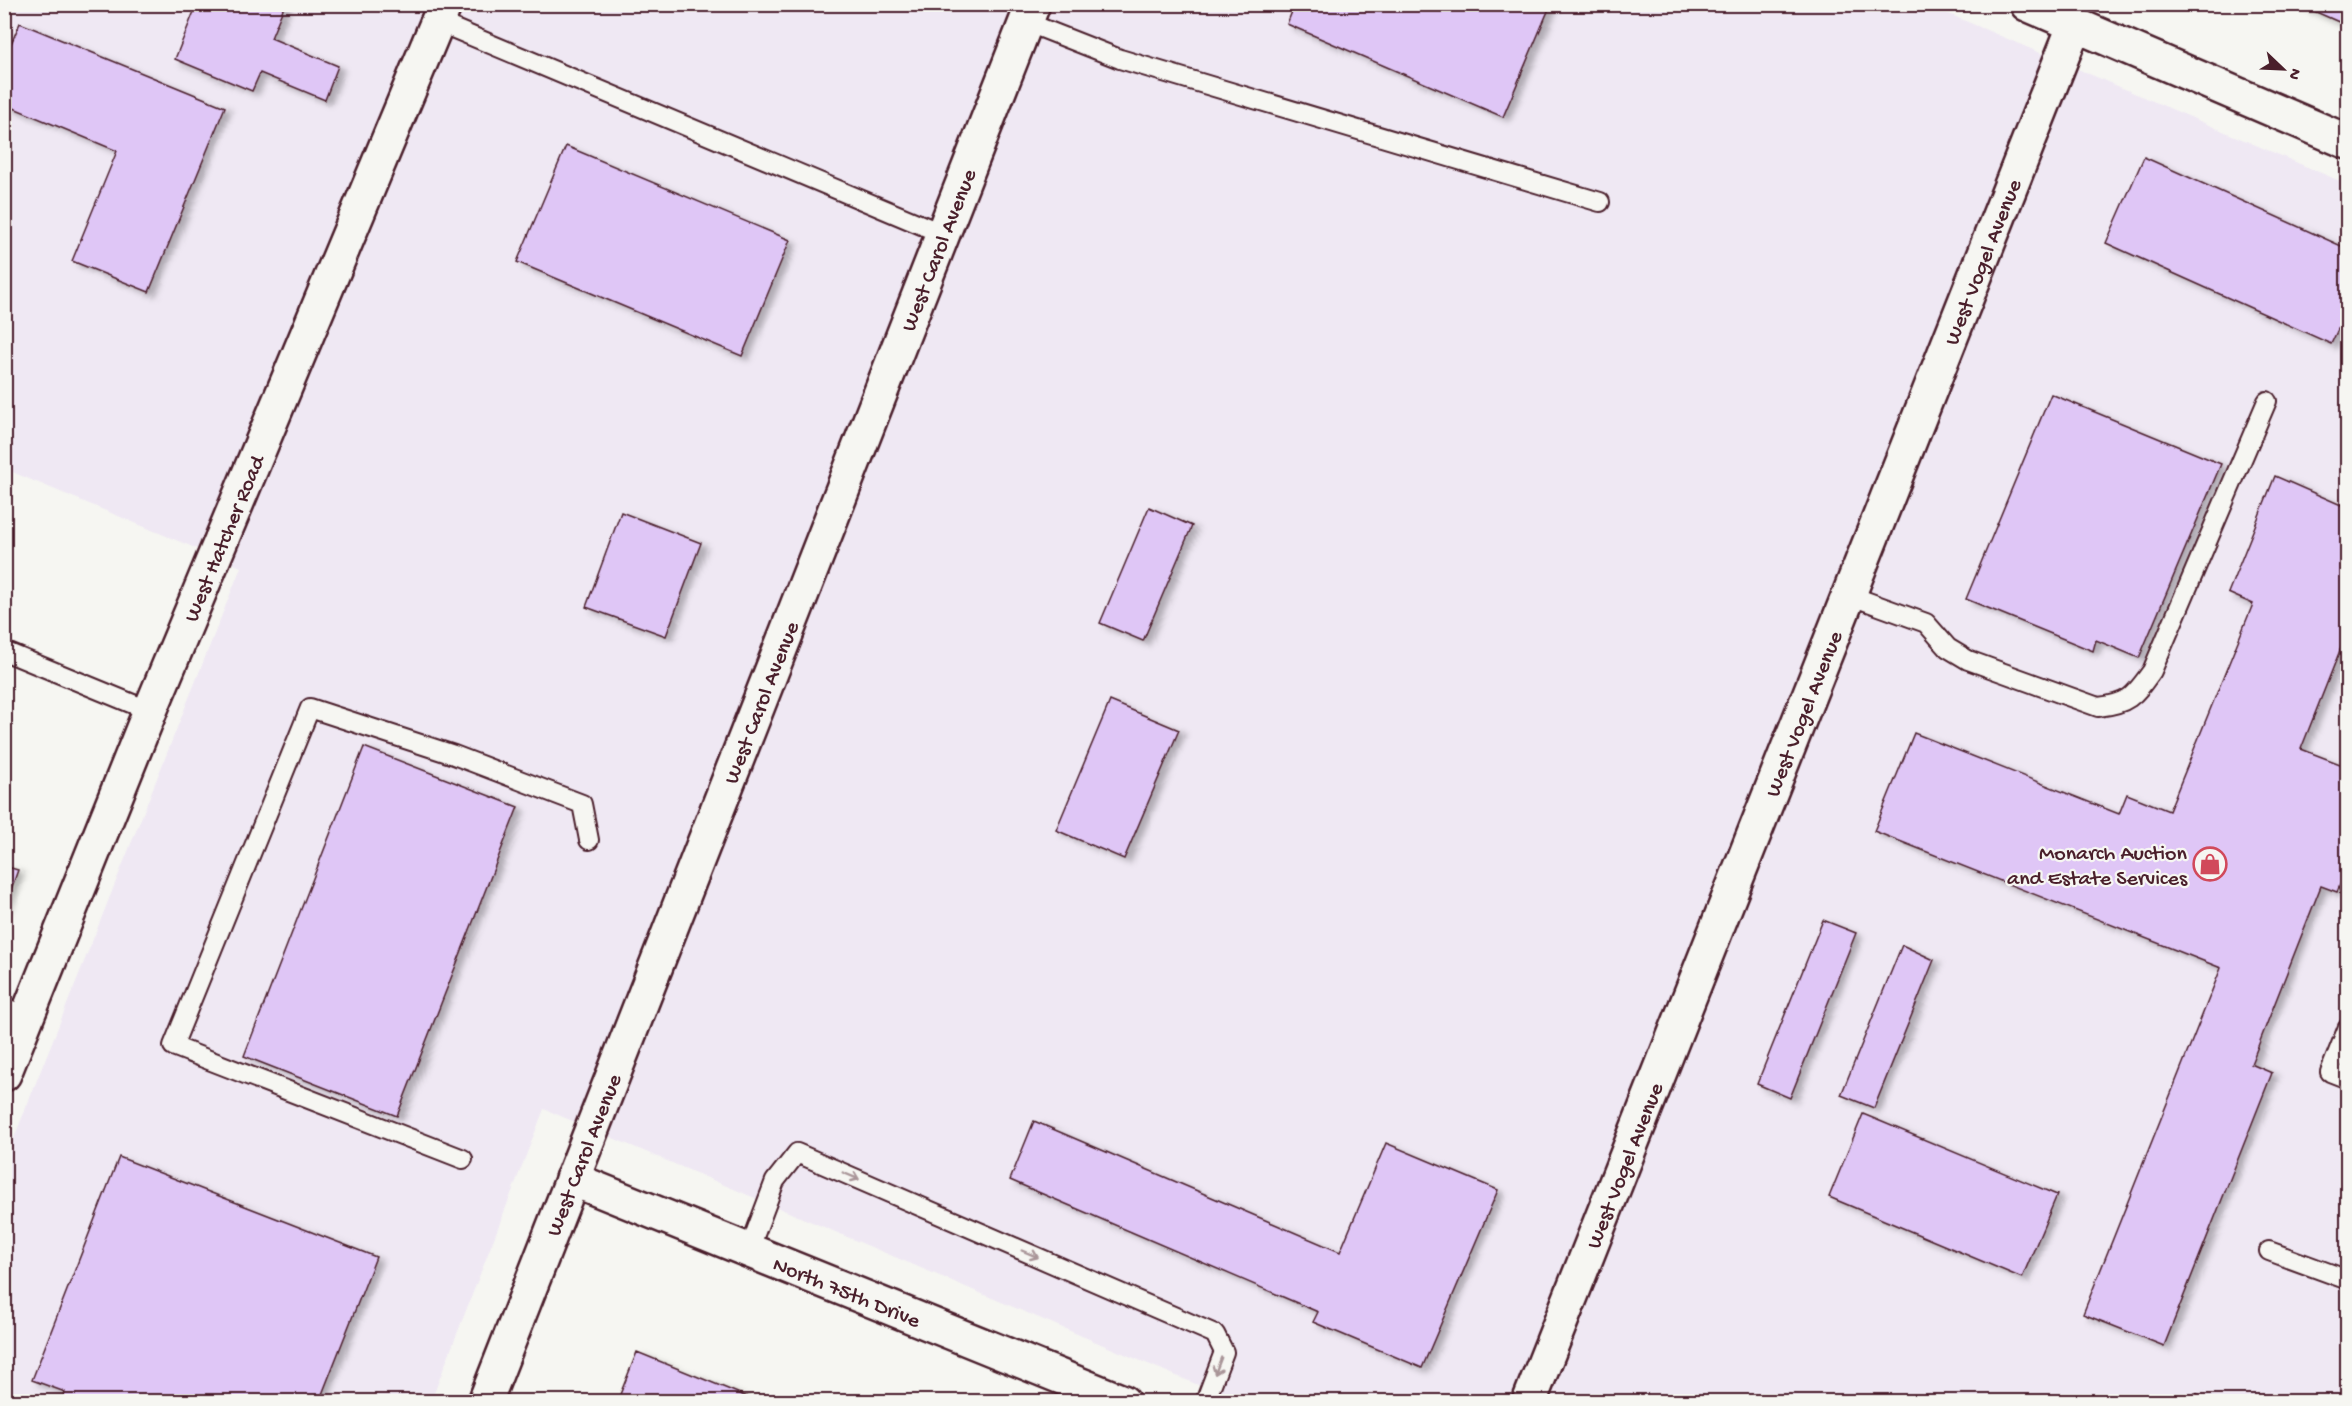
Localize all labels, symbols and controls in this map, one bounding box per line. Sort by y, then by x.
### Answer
north arrow [2253,39,2313,99]
text: N [2283,65,2304,83]
street label: West Carol Avenue [897,165,984,336]
street label: West Vogel Avenue [1940,175,2029,349]
street label: West Hatcher Road [180,450,273,626]
street label: West Carol Avenue [720,618,807,788]
street label: West Vogel Avenue [1761,627,1850,801]
place label: Monarch Auction and Estate Services [2007,842,2188,893]
shop icon: Monarch Auction and Estate Services [2192,846,2228,882]
street label: West Carol Avenue [542,1070,630,1241]
street label: West Vogel Avenue [1582,1079,1671,1253]
one-way arrow [842,1172,860,1183]
one-way arrow [1020,1249,1039,1260]
street label: North 75th Drive [768,1253,924,1336]
one-way arrow [1212,1357,1223,1375]

